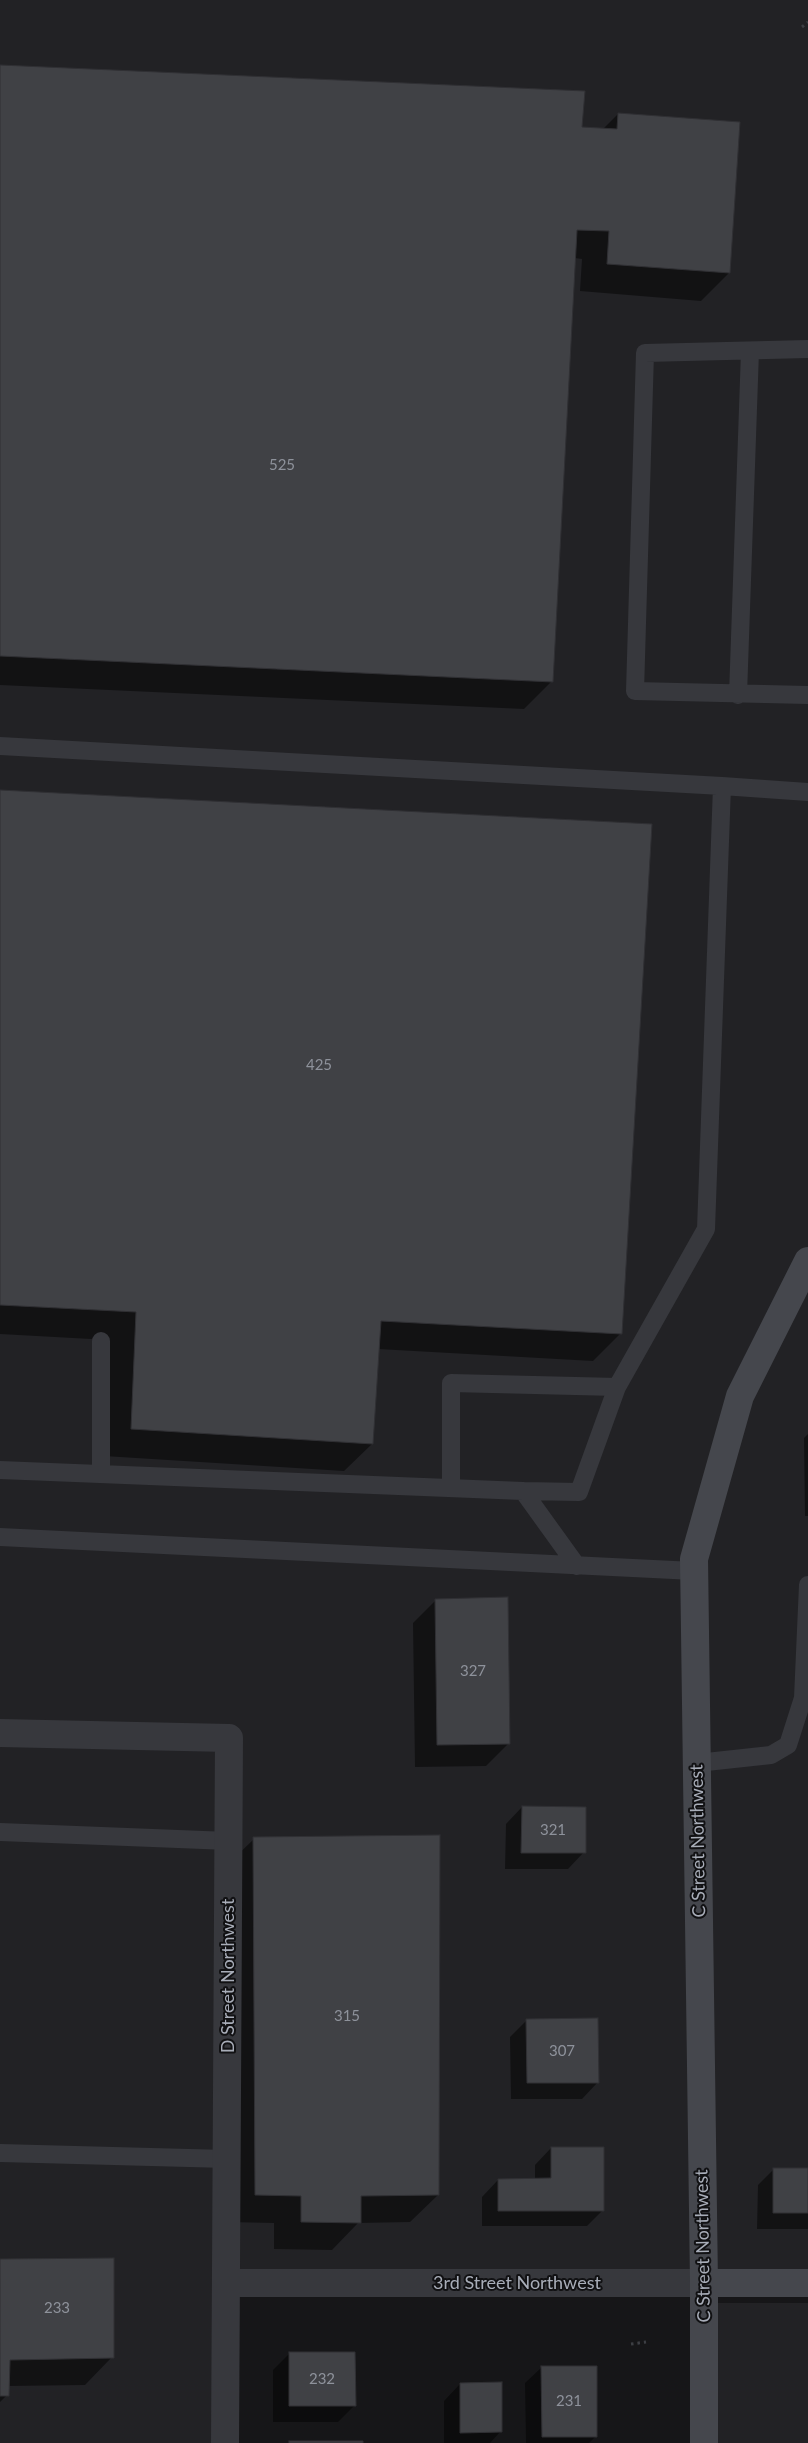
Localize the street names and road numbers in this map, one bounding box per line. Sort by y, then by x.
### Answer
street label: C Street Northwest [686,1764,710,1918]
street label: D Street Northwest [217,1899,239,2053]
street label: C Street Northwest [691,2169,715,2323]
street label: 3rd Street Northwest [433,2272,601,2294]

